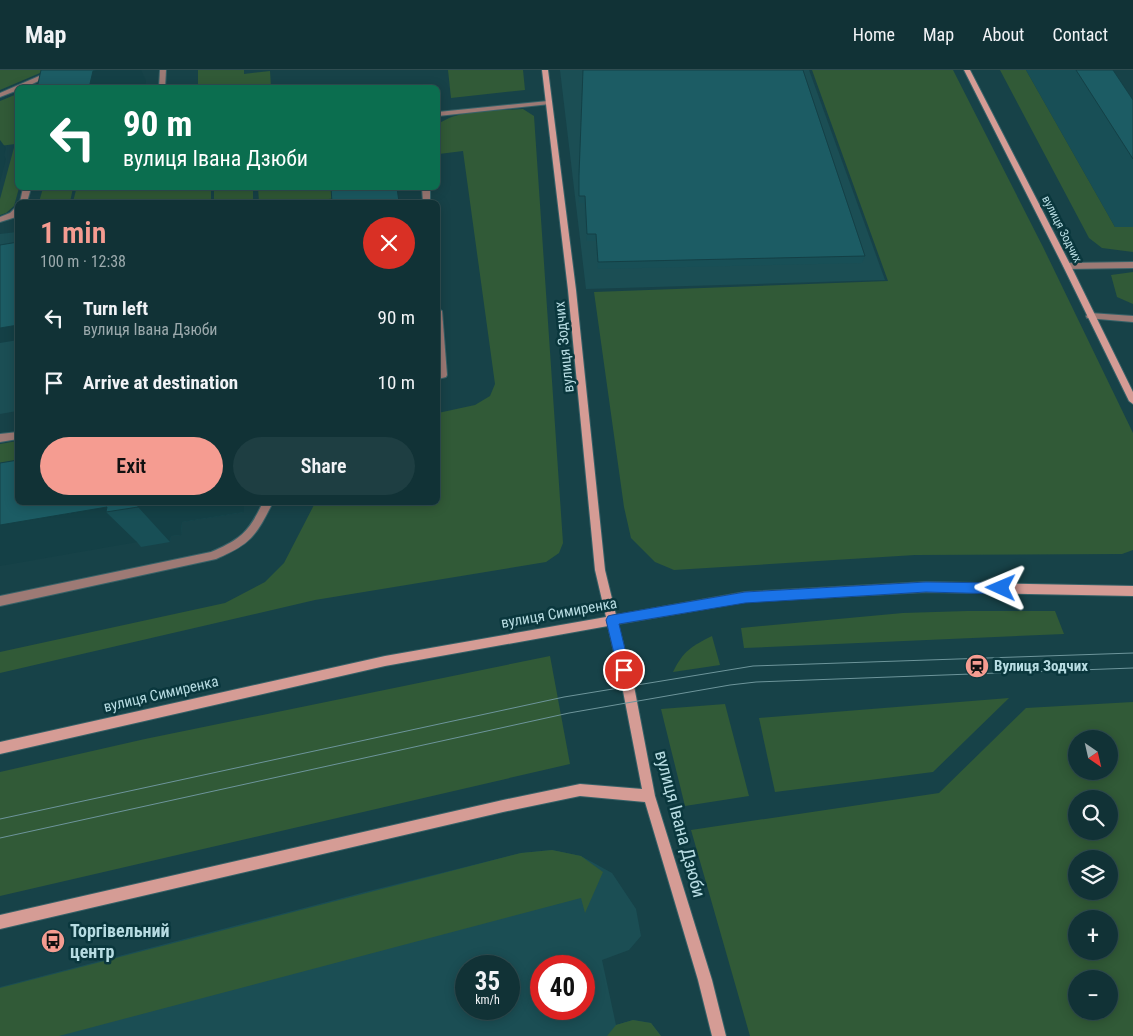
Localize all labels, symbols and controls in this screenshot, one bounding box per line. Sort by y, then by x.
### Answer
text: Map [25,21,66,49]
text: Home [853,24,895,45]
text: Map [923,24,954,45]
text: About [982,24,1024,45]
text: Contact [1052,24,1108,45]
text: 90 m [123,104,192,145]
icon: left [40,105,105,170]
text: вулиця Івана Дзюби [123,146,308,171]
street label: вулиця Зодчих [1039,193,1085,265]
text: 1 min [40,215,106,250]
button: close [363,217,415,269]
text: 100 m · 12:38 [40,252,126,271]
text: Turn left [83,297,148,320]
street label: вулиця Зодчих [550,300,578,393]
icon: left [40,304,68,332]
text: 90 m [378,306,415,329]
text: вулиця Івана Дзюби [83,320,217,339]
icon: arrive [40,369,68,397]
text: Arrive at destination [83,371,238,394]
text: 10 m [378,371,415,394]
button: Exit [40,437,223,495]
button: Share [233,437,415,495]
position arrow [974,561,1026,613]
street label: вулиця Симиренка [500,594,618,632]
pin [603,649,645,691]
station icon: Вулиця Зодчих [964,653,990,679]
icon: arrive [610,656,638,684]
place label: Вулиця Зодчих [994,657,1088,675]
street label: вулиця Симиренка [102,672,220,716]
north arrow [1068,730,1118,780]
map controls [1068,730,1118,1020]
street label: вулиця Івана Дзюби [651,748,710,900]
button: search [1068,790,1118,840]
button: layers [1068,850,1118,900]
button: + [1068,910,1118,960]
place label: Торгівельний центр [70,920,170,962]
bus stop icon: Торгівельний центр [40,928,66,954]
speed limit sign: 40 [530,955,595,1020]
text: 35 [475,967,500,996]
button: − [1068,970,1118,1020]
text: km/h [475,993,500,1007]

